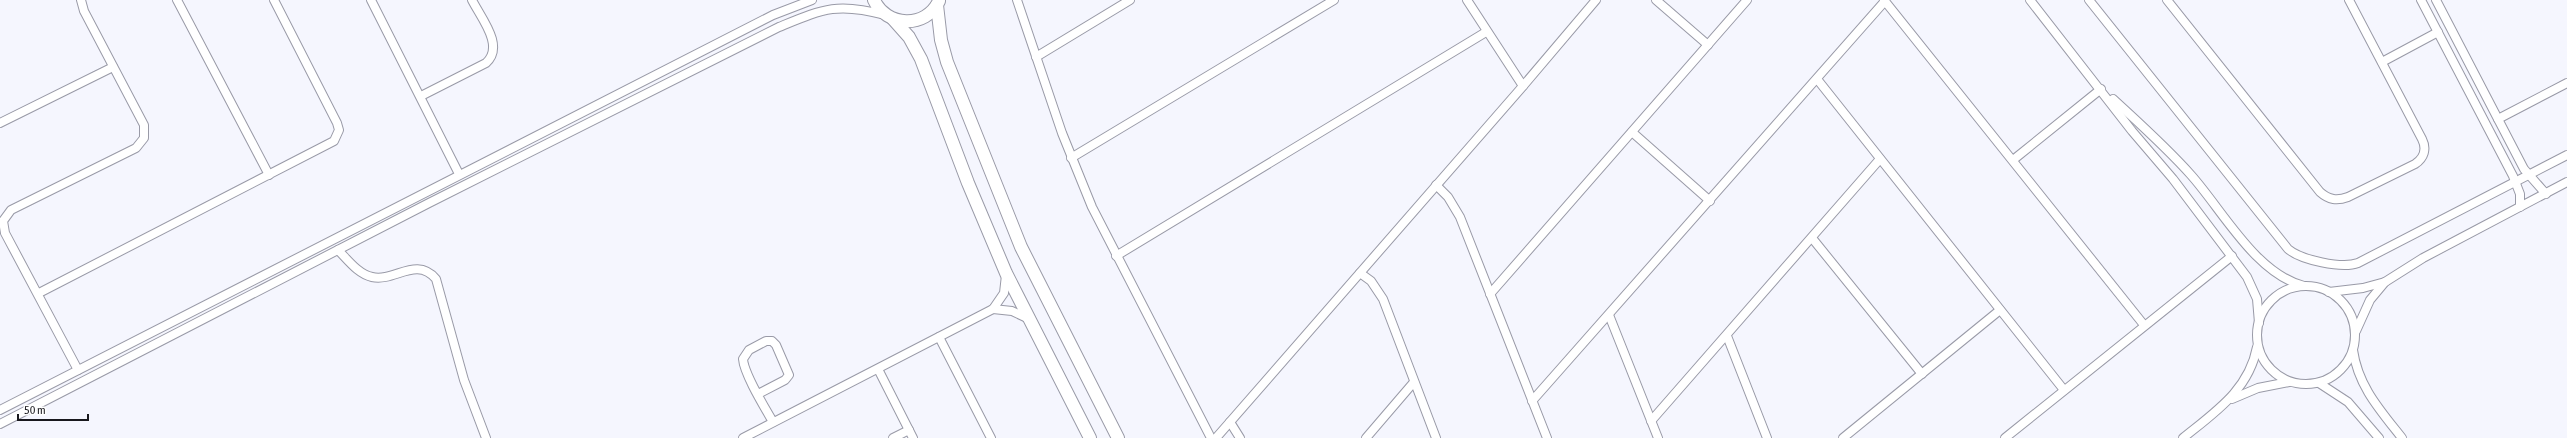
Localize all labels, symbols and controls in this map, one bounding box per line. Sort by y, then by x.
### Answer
scale bar [18,396,88,422]
text: 50 m [24,403,46,417]

